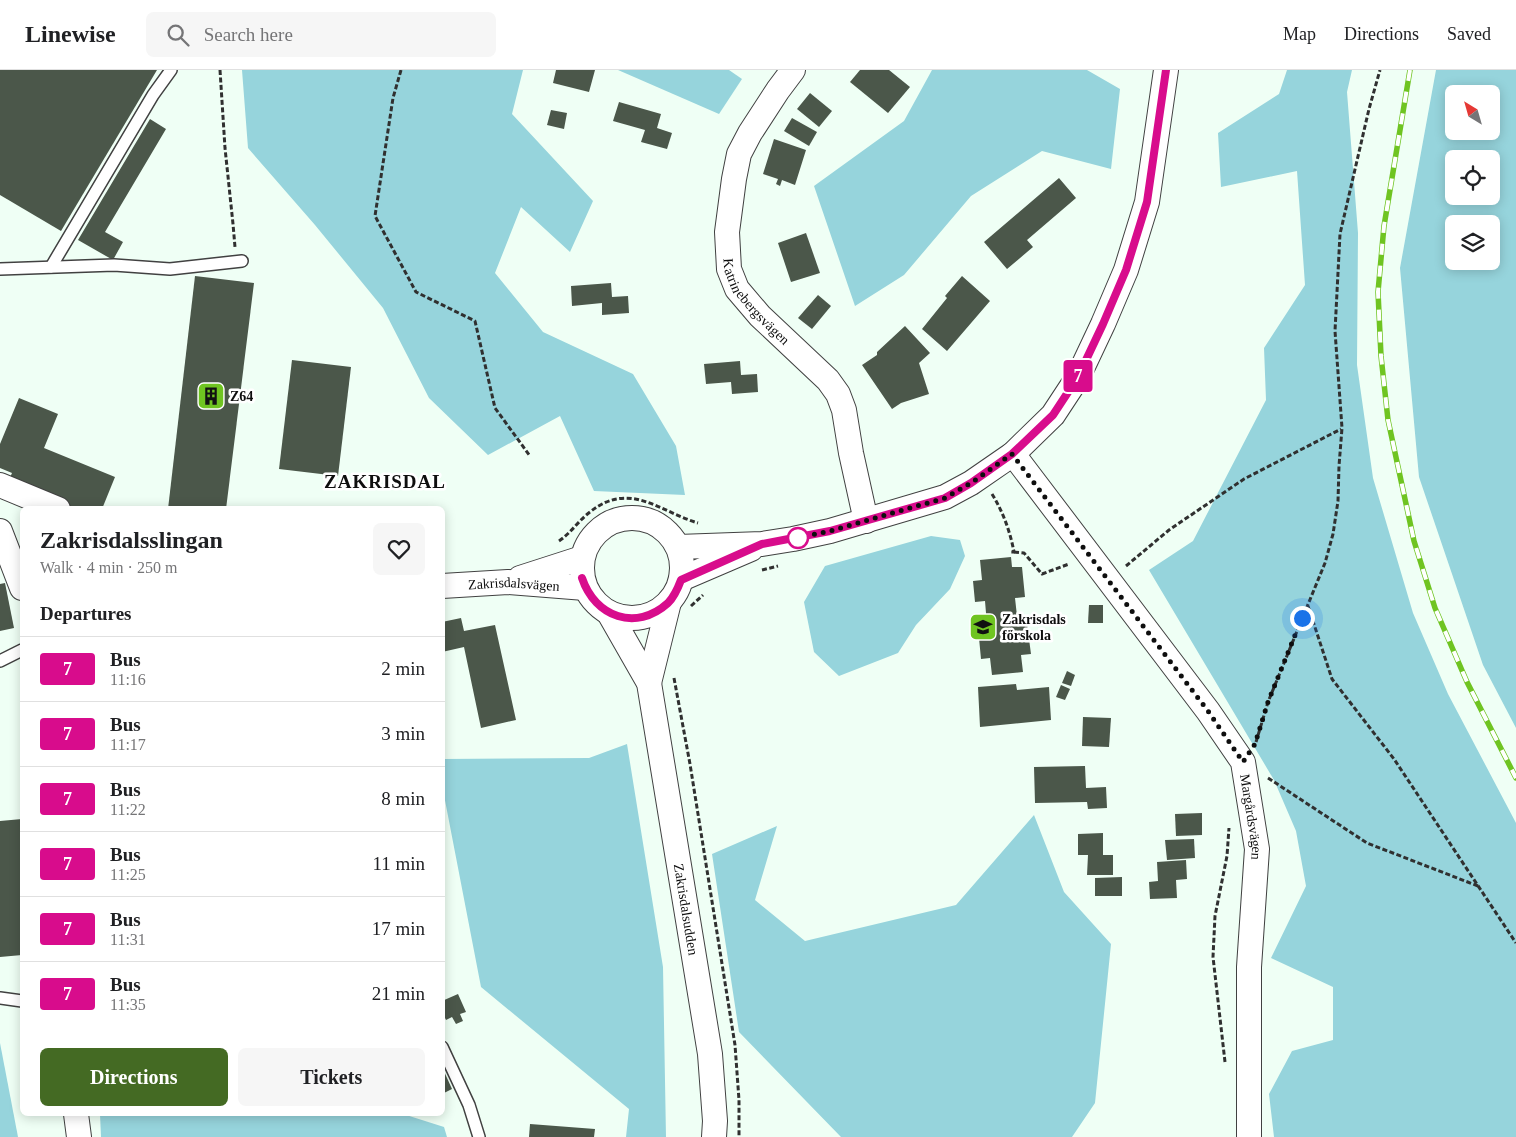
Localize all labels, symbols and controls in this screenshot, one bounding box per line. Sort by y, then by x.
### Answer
search box [146,12,496,57]
text: Linewise [25,21,116,47]
icon: search [164,21,192,49]
text: Search here [204,24,293,45]
text: Map [1283,24,1316,44]
text: Directions [1344,24,1419,44]
text: Saved [1447,24,1491,44]
north arrow [1445,85,1500,140]
map controls [1445,85,1500,270]
button: locate [1445,150,1500,205]
button: layers [1445,215,1500,270]
street label: Katrinebergsvägen [720,258,792,348]
line badge: 7 [1062,360,1094,392]
text: 7 [1074,366,1083,386]
building icon: Z64 [196,381,226,411]
place label: Z64 [230,389,253,404]
district label: ZAKRISDAL [324,471,446,492]
button: heart [373,523,425,575]
text: Zakrisdalsslingan [40,527,223,553]
unlabelled marker [787,527,809,549]
text: Walk · 4 min · 250 m [40,559,177,576]
street label: Zakrisdalsvägen [468,575,560,594]
text: Departures [40,603,131,624]
your location [1290,606,1315,631]
school or university icon: Zakrisdals förskola [968,612,998,642]
place label: Zakrisdals förskola [1002,612,1066,643]
text: Bus [110,649,141,670]
text: 2 min [381,658,425,679]
text: 7 [63,659,72,679]
text: 11:16 [110,671,146,688]
text: Bus [110,714,141,735]
text: 3 min [381,723,425,744]
text: 7 [63,724,72,744]
text: 11:17 [110,736,146,753]
street label: Margårdsvägen [1237,773,1264,860]
text: Bus [110,779,141,800]
text: 8 min [381,788,425,809]
text: 7 [63,789,72,809]
text: 11:22 [110,801,146,818]
text: Bus [110,844,141,865]
text: 11 min [372,853,425,874]
text: 7 [63,854,72,874]
street label: Zakrisdalsudden [671,863,701,956]
text: 11:25 [110,866,146,883]
text: Bus [110,909,141,930]
text: 17 min [372,918,425,939]
text: 7 [63,919,72,939]
text: 11:31 [110,931,146,948]
text: Bus [110,974,141,995]
text: 21 min [372,983,425,1004]
text: 7 [63,984,72,1004]
text: 11:35 [110,996,146,1013]
button: Directions [40,1048,228,1106]
button: Tickets [238,1048,425,1106]

